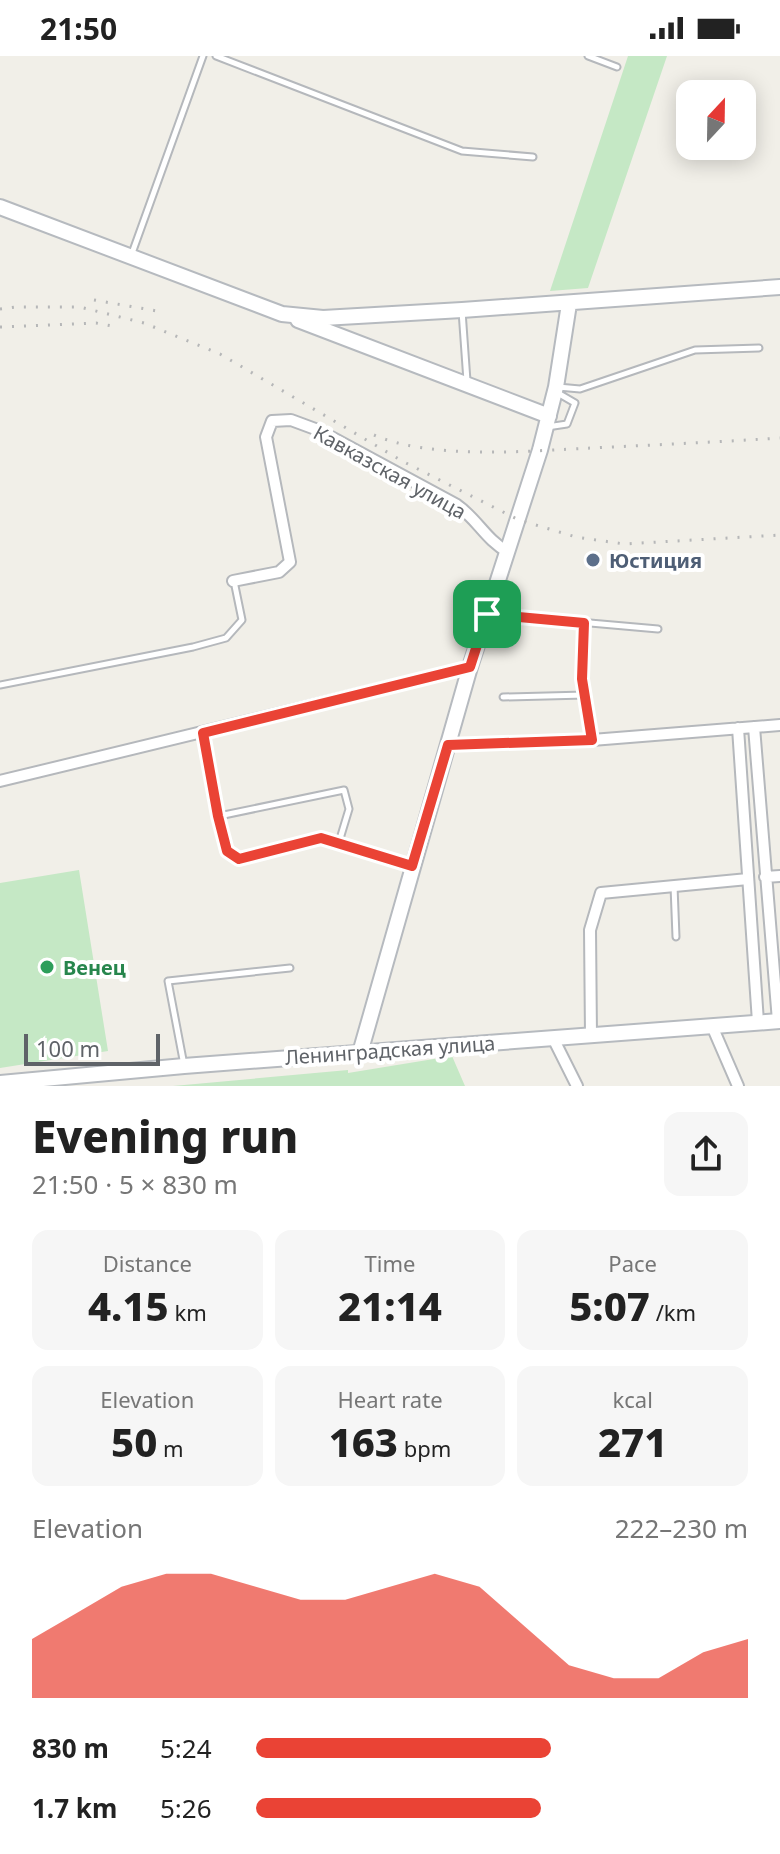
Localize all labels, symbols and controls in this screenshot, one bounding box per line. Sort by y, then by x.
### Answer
text: 21:50 [40,8,117,49]
north arrow [676,80,756,160]
map controls [676,80,756,160]
street label: Кавказская улица [309,419,471,525]
place label: Юстиция [609,547,702,574]
marker: Юстиция [584,551,602,569]
pin [453,580,521,648]
icon: arrive [465,592,509,636]
place label: Венец [63,954,126,981]
marker: Венец [38,958,56,976]
street label: Ленинградская улица [284,1029,496,1071]
scale bar [24,1030,160,1066]
text: 100 m [36,1033,100,1063]
text: Evening run [32,1106,298,1166]
button: share [664,1112,748,1196]
text: 21:50 · 5 × 830 m [32,1166,238,1202]
text: Distance [103,1248,192,1278]
text: Time [365,1248,415,1278]
text: Pace [608,1248,657,1278]
text: 4.15 [88,1278,169,1333]
text: 21:14 [338,1278,442,1333]
text: 5:07 [569,1278,650,1333]
text: km [169,1297,207,1327]
text: /km [650,1297,696,1327]
text: Elevation [100,1384,194,1414]
text: Heart rate [337,1384,443,1414]
text: kcal [613,1384,653,1414]
text: 50 [111,1414,157,1469]
text: 163 [329,1414,398,1469]
text: 271 [598,1414,667,1469]
text: m [157,1433,184,1463]
text: bpm [398,1433,451,1463]
text: Elevation [32,1510,143,1546]
text: 222–230 m [615,1510,748,1546]
text: 830 m [32,1730,109,1766]
text: 5:24 [160,1730,212,1766]
text: 1.7 km [32,1790,117,1826]
text: 5:26 [160,1790,212,1826]

